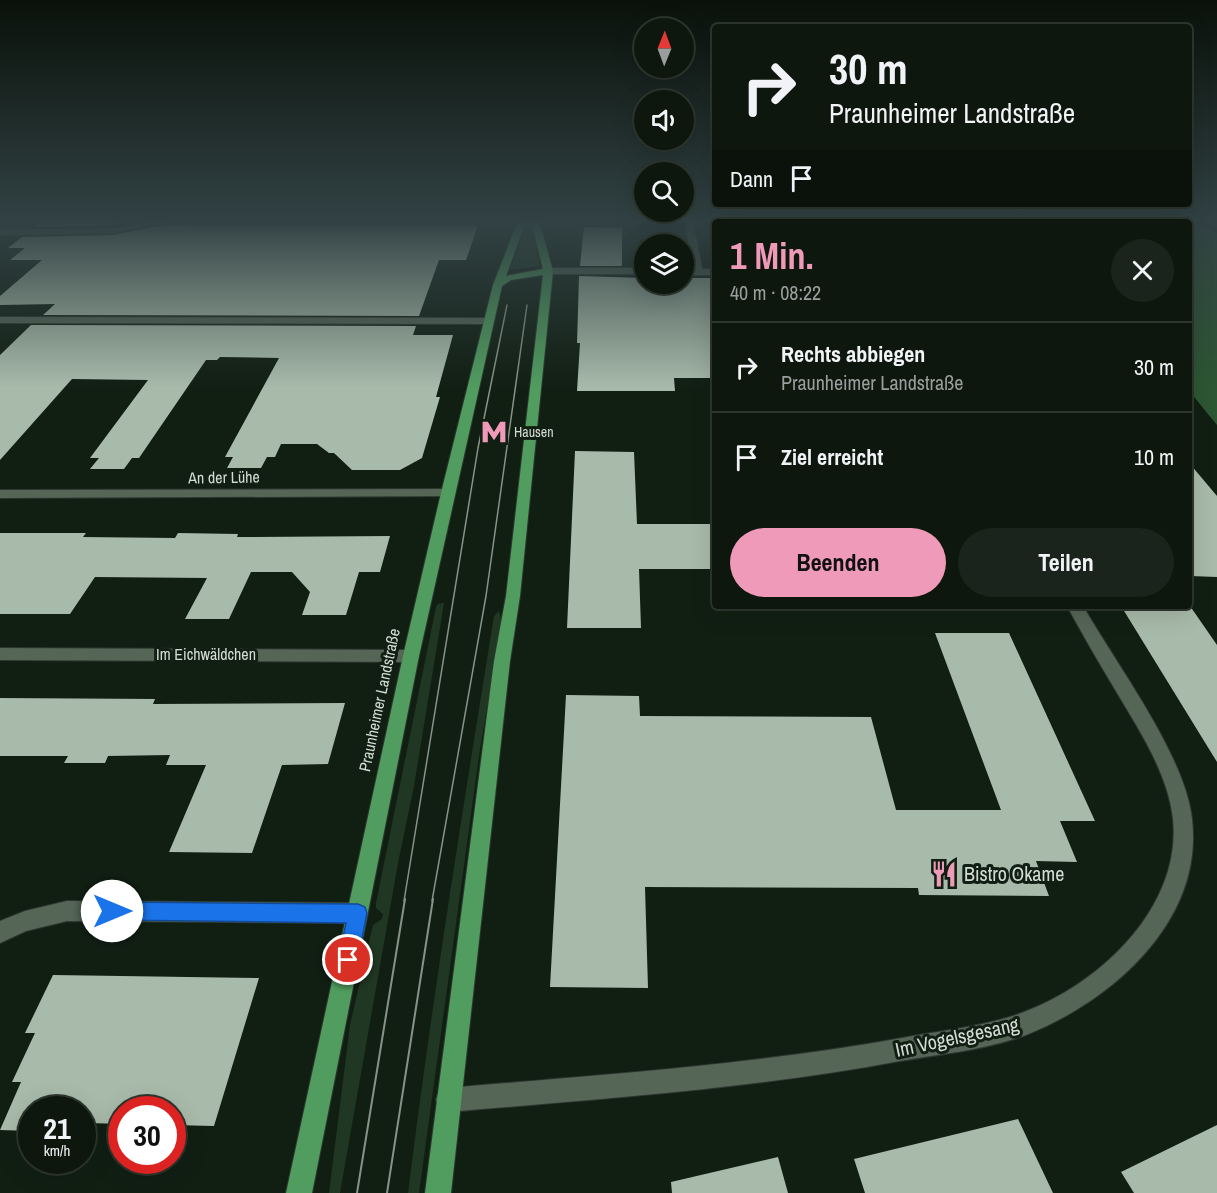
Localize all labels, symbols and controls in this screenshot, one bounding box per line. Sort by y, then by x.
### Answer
north arrow [634,18,694,78]
map controls [634,18,694,294]
text: 30 m [829,41,908,97]
icon: right [730,48,808,126]
button: sound [634,90,694,150]
text: Praunheimer Landstraße [829,95,1075,131]
button: search [634,162,694,222]
icon: arrive [785,162,818,195]
text: Dann [730,164,773,194]
text: 1 Min. [730,232,814,280]
button: layers [634,234,694,294]
button: close [1111,239,1174,302]
text: 40 m · 08:22 [730,279,821,306]
text: Rechts abbiegen [781,339,925,369]
icon: right [730,351,763,384]
text: 30 m [1134,352,1174,382]
text: Praunheimer Landstraße [781,369,963,396]
metro station icon: Hausen [479,417,509,447]
place label: Hausen [514,423,554,441]
icon: arrive [730,441,763,474]
text: Ziel erreicht [781,442,883,472]
text: 10 m [1134,442,1174,472]
street label: An der Lühe [187,465,260,489]
button: Beenden [730,528,946,597]
button: Teilen [958,528,1174,597]
street label: Praunheimer Landstraße [353,626,405,774]
street label: Im Eichwäldchen [156,643,256,665]
restaurant icon: Bistro Okame [929,859,959,889]
place label: Bistro Okame [964,860,1064,887]
position arrow [80,879,144,943]
pin [322,934,373,985]
icon: arrive [331,943,364,976]
street label: Im Vogelsgesang [893,1010,1021,1063]
speed limit sign: 30 [108,1096,186,1174]
text: 21 [43,1108,71,1148]
text: km/h [44,1140,70,1161]

